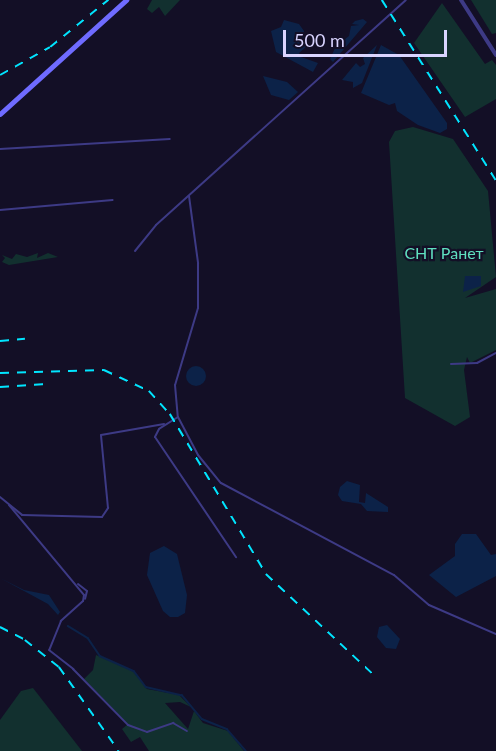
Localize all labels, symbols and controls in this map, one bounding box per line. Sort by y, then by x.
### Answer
scale bar [286,18,450,56]
text: 500 m [294,29,345,51]
park label: СНТ Ранет [404,243,484,263]

